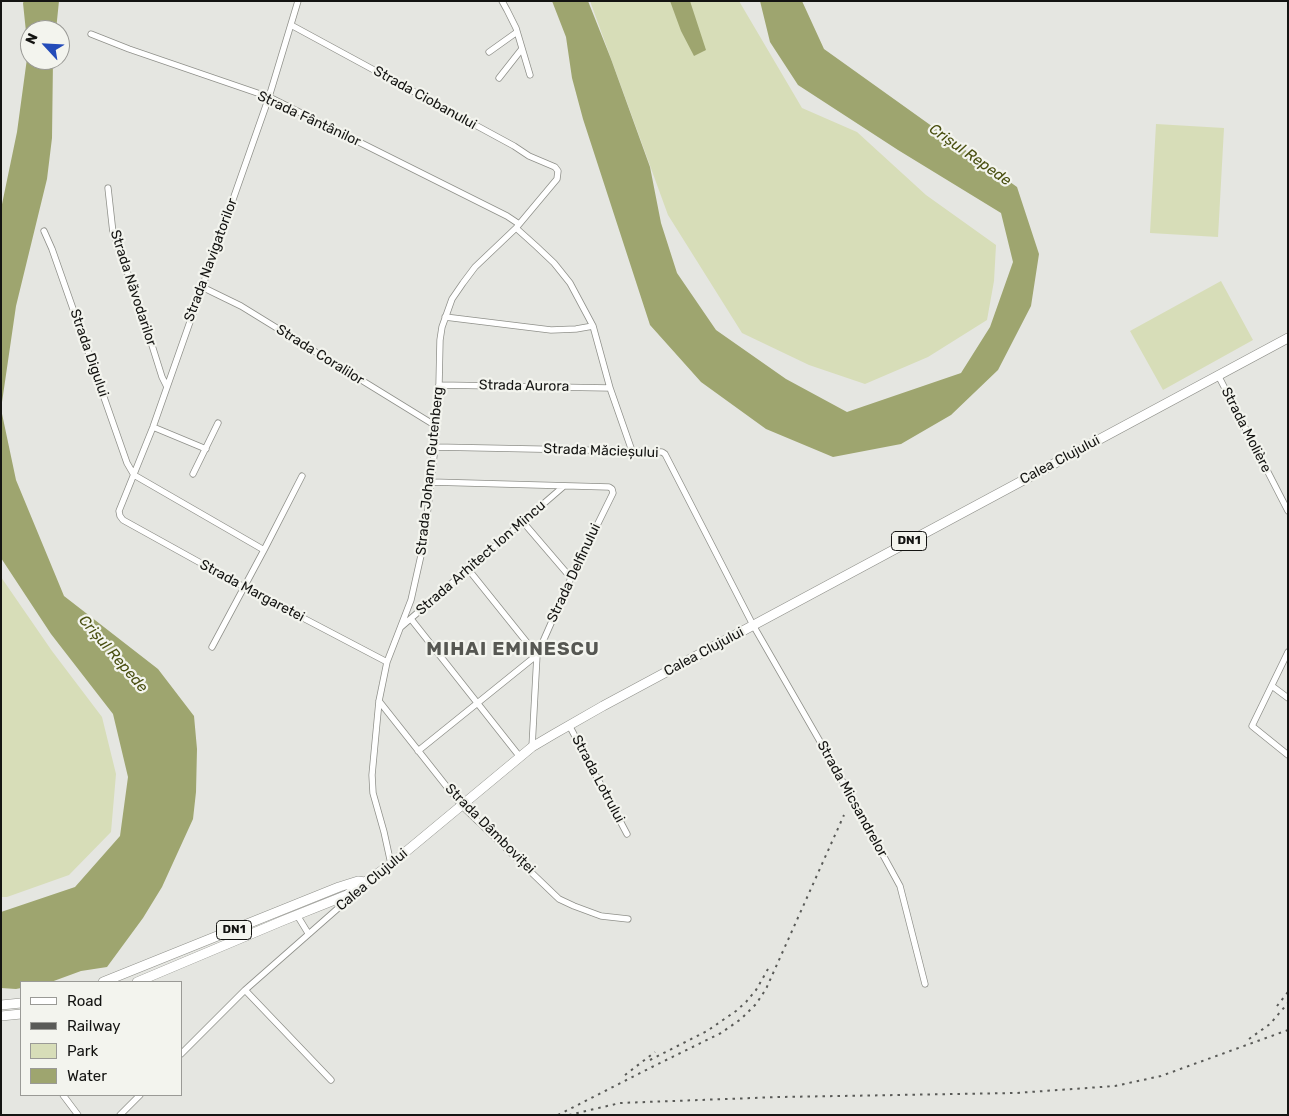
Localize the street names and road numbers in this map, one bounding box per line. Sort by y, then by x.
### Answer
street label: Strada Ciobanului [370,63,480,133]
street label: Strada Fântânilor [255,88,363,150]
street label: Strada Navigatorilor [181,196,241,324]
street label: Strada Năvodarilor [106,228,160,348]
street label: Strada Digului [66,307,112,399]
street label: Strada Coralilor [273,321,367,389]
street label: Strada Aurora [479,377,569,395]
street label: Strada Molière [1217,385,1275,475]
street label: Strada Johann Gutenberg [413,386,447,556]
street label: Calea Clujului [1017,432,1103,488]
street label: Strada Măcieșului [543,441,659,461]
street label: Strada Arhitect Ion Mincu [413,497,549,619]
street label: Strada Delfinului [544,521,604,625]
road number: DN1 [892,532,926,550]
street label: Strada Margaretei [197,556,307,626]
street label: Calea Clujului [661,624,747,680]
street label: Strada Lotrului [568,732,628,826]
street label: Strada Micsandrelor [813,738,891,860]
street label: Strada Dâmboviței [442,781,538,877]
street label: Calea Clujului [333,845,411,915]
road number: DN1 [216,920,252,940]

